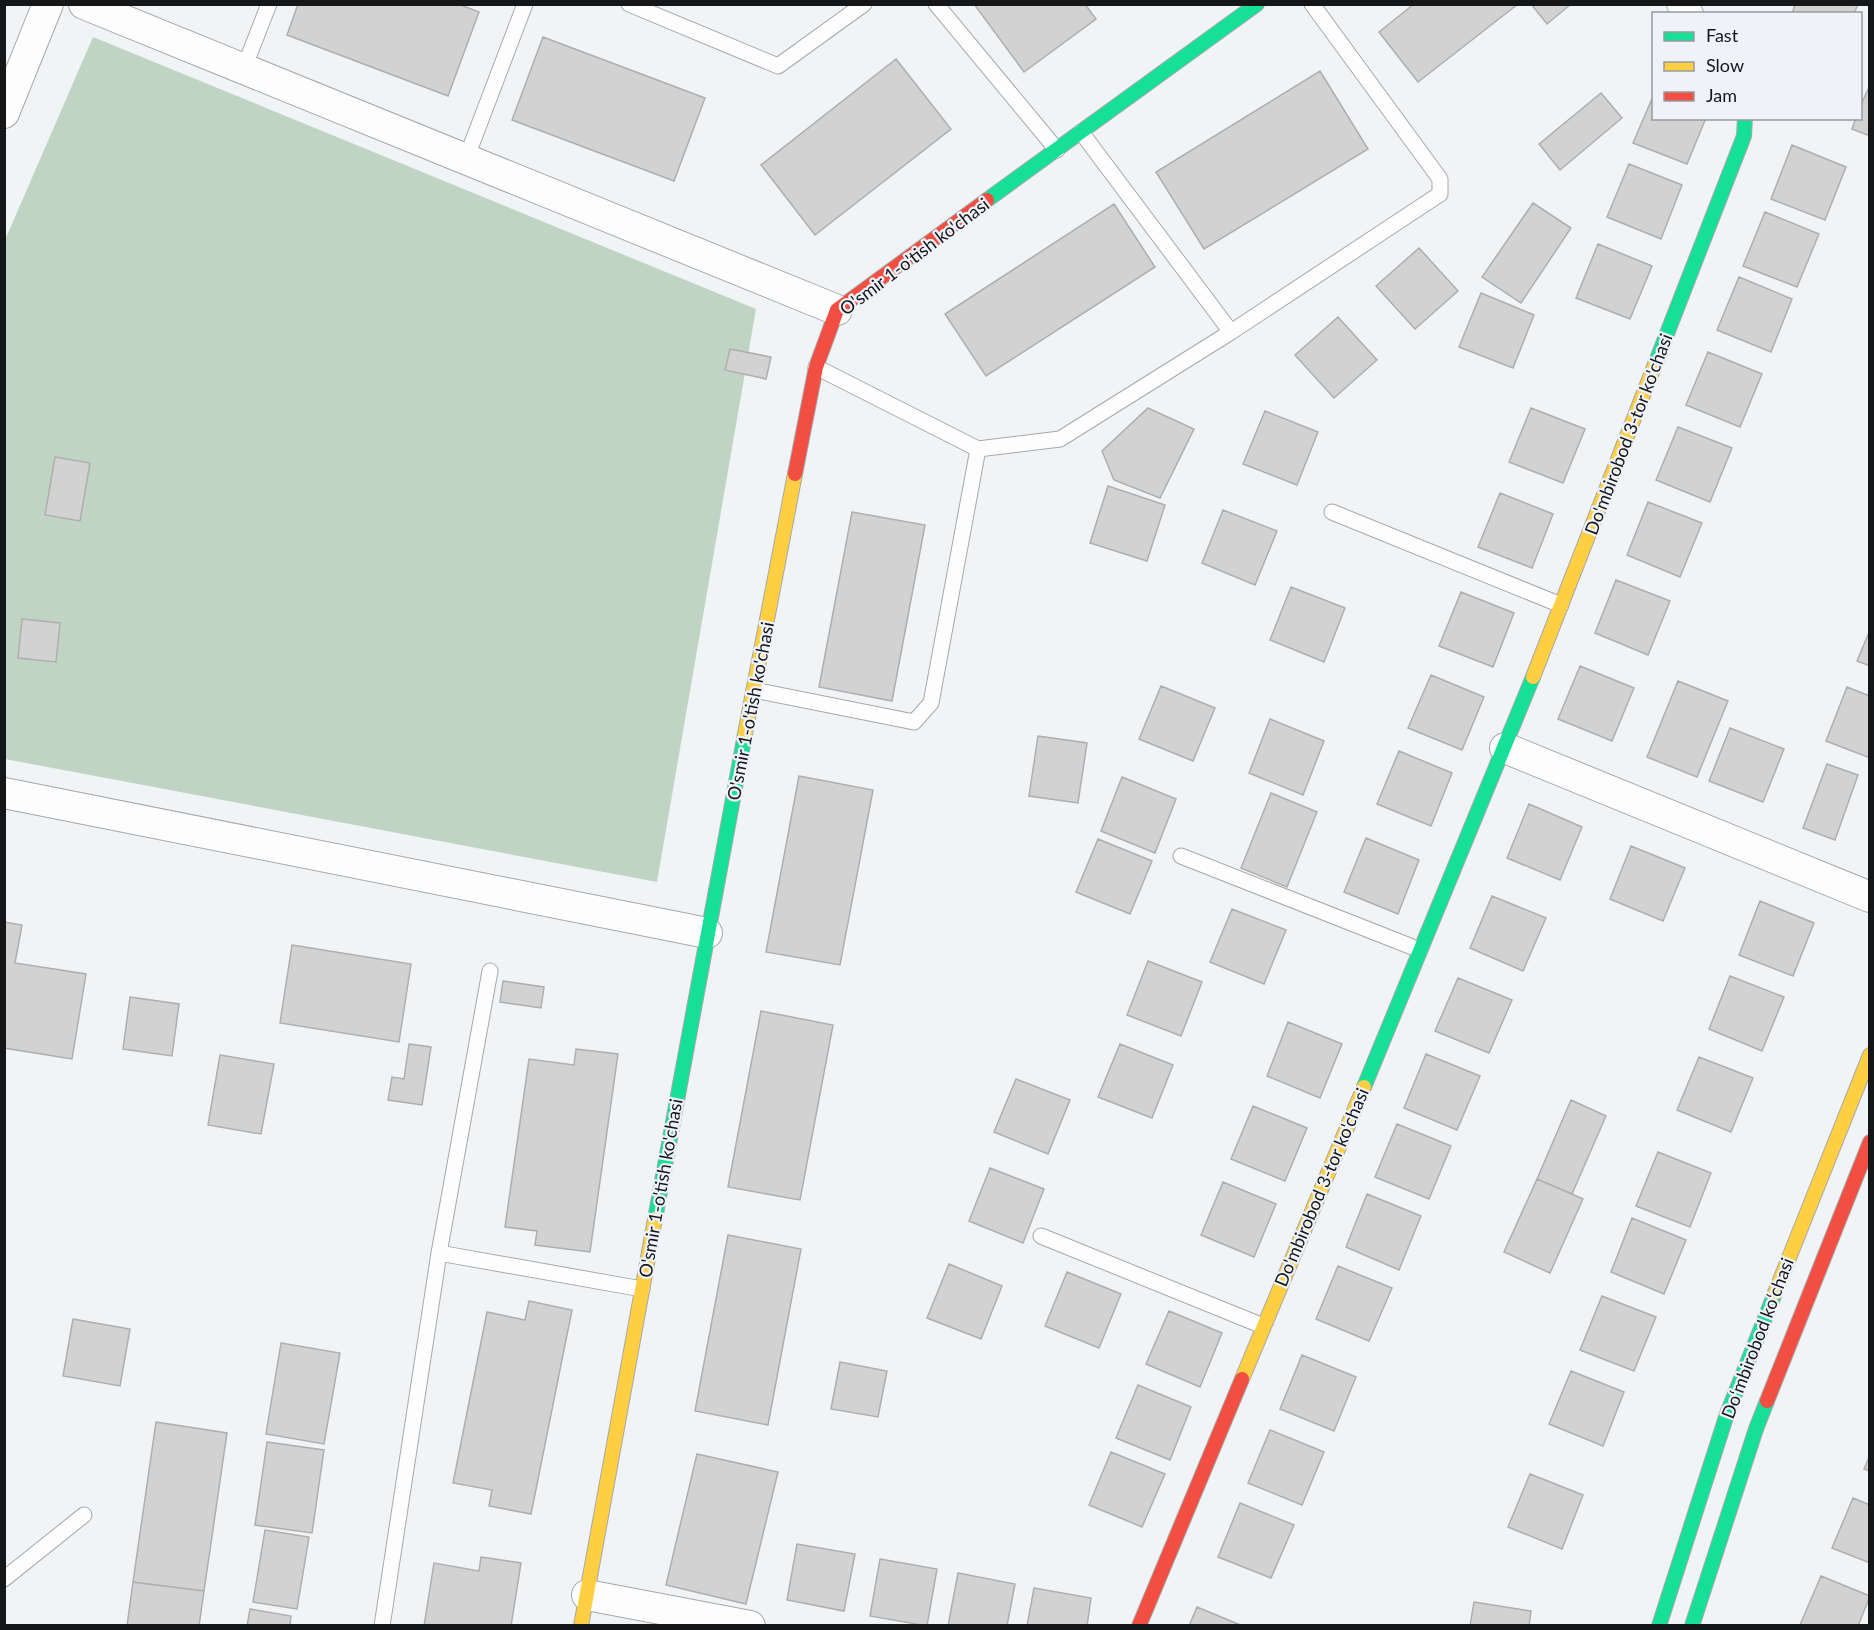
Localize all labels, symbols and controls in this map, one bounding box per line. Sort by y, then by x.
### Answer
legend [1652,12,1862,120]
text: Fast [1706,24,1739,46]
text: Slow [1706,54,1744,76]
text: Jam [1706,84,1737,106]
street label: O'smir 1-o'tish ko'chasi [835,193,993,319]
street label: Do'mbirobod 3-tor ko'chasi [1579,330,1677,538]
street label: O'smir 1-o'tish ko'chasi [722,620,778,802]
street label: Do'mbirobod 3-tor ko'chasi [1269,1084,1373,1290]
street label: O'smir 1-o'tish ko'chasi [633,1097,687,1279]
street label: Doʻmbirobod koʻchasi [1716,1254,1798,1422]

